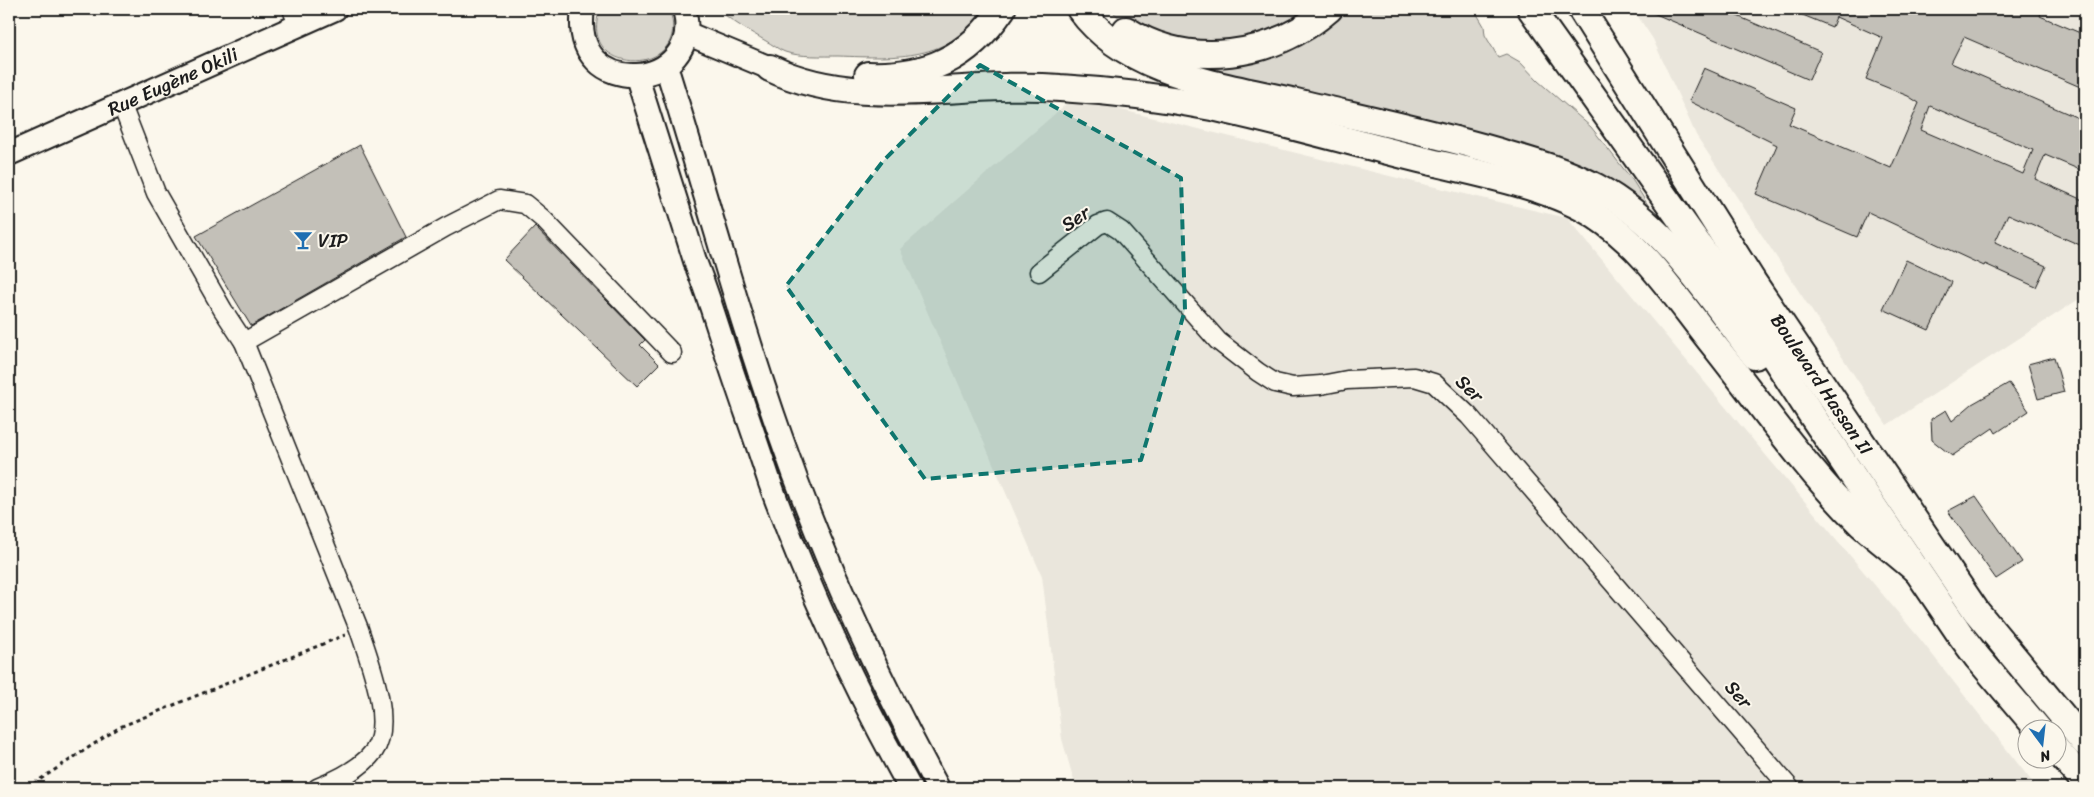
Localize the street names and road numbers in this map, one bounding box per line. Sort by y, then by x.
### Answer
street label: Rue Eugène Okili [102,38,244,125]
street label: Ser [1054,196,1098,240]
street label: Boulevard Hassan II [1762,307,1882,462]
street label: Ser [1448,366,1493,411]
street label: Ser [1716,672,1762,717]

